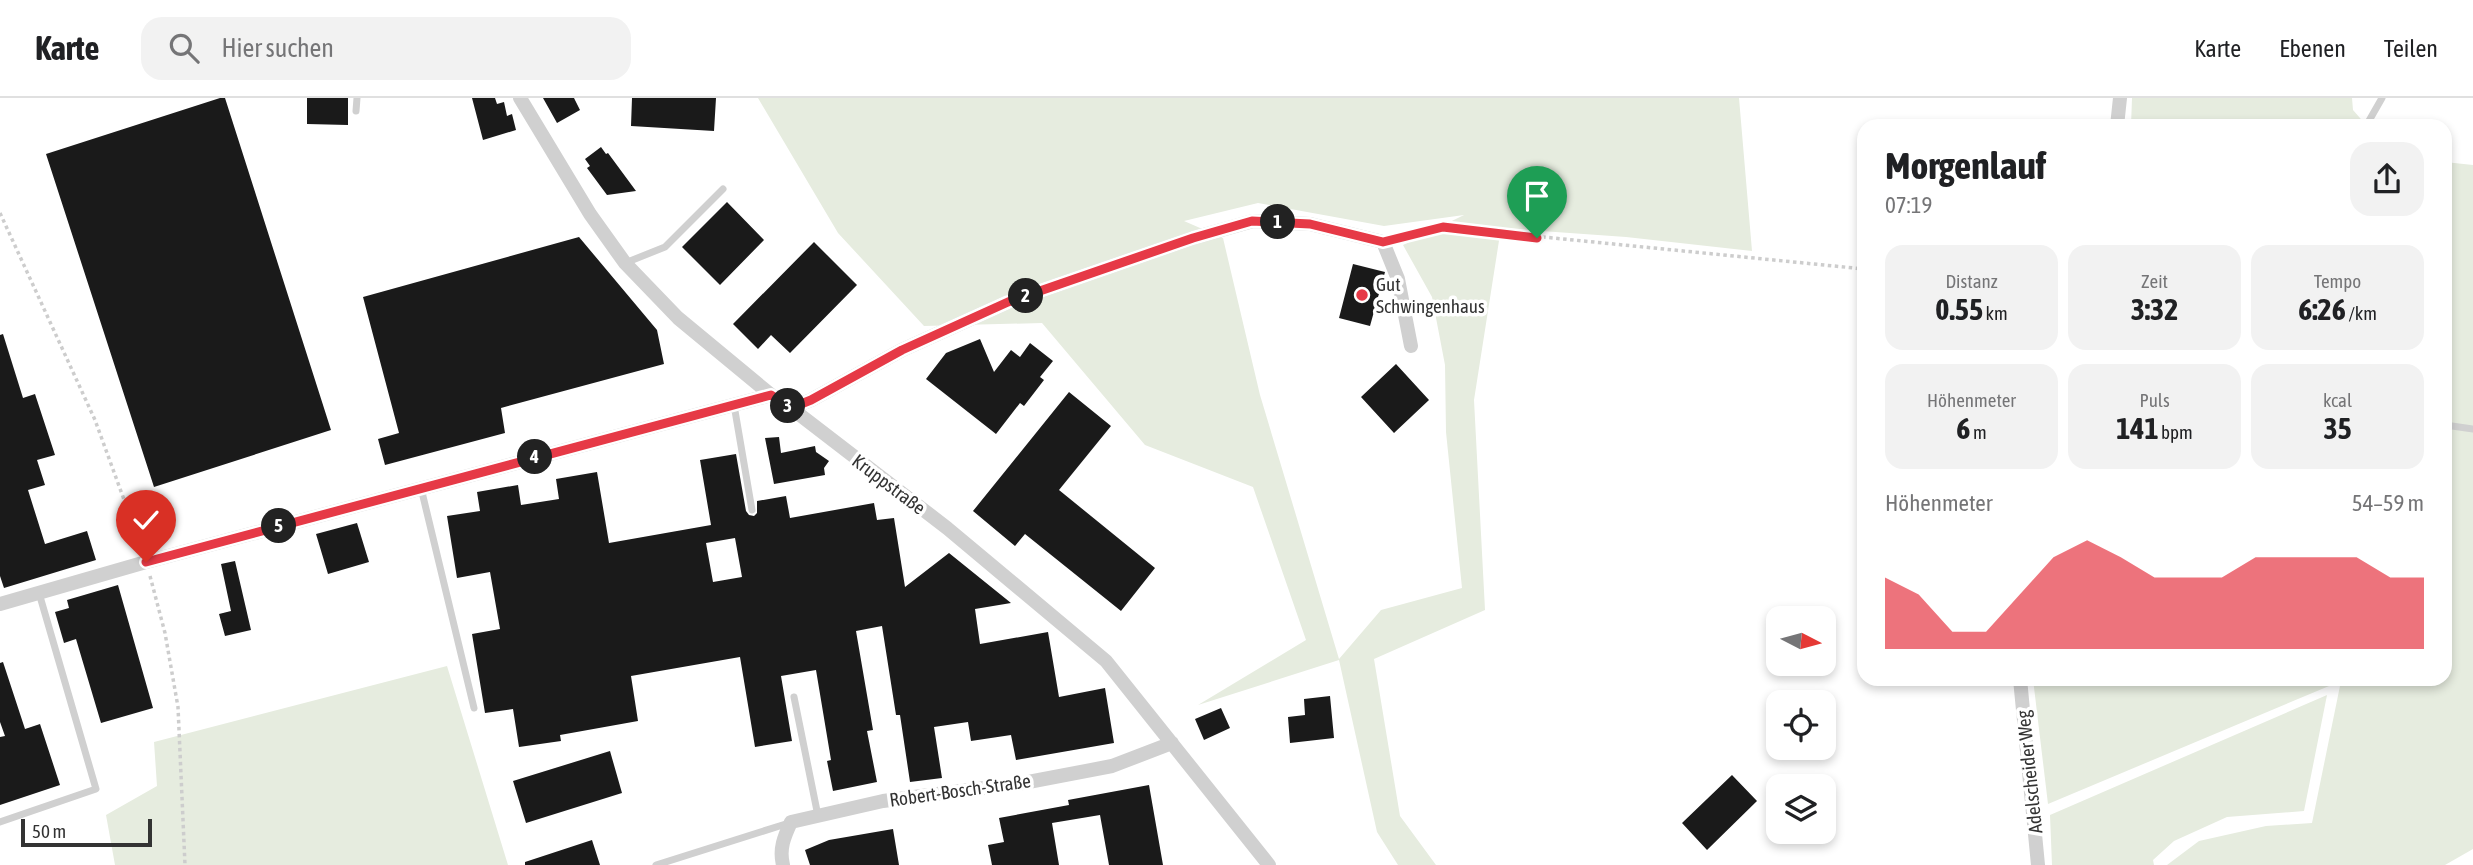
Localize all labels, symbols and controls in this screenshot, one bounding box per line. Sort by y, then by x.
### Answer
search box [141,17,631,80]
text: Karte [35,29,99,67]
icon: search [165,29,203,67]
text: Hier suchen [221,33,334,63]
text: Karte [2194,35,2241,62]
text: Ebenen [2279,35,2346,62]
text: Teilen [2384,35,2438,62]
button: share [2350,142,2424,216]
text: Morgenlauf [1885,144,2046,187]
pin [1507,166,1567,238]
icon: arrive [1518,177,1556,215]
text: 07:19 [1885,192,1932,218]
pin: 1 [1260,204,1296,240]
text: 1 [1273,210,1282,232]
text: Distanz [1945,270,1998,292]
text: Zeit [2141,270,2168,292]
text: Tempo [2314,270,2361,292]
place label: Gut Schwingenhaus [1376,273,1485,317]
pin: 2 [1009,278,1044,314]
text: 2 [1021,284,1030,306]
marker: Gut Schwingenhaus [1354,287,1370,303]
text: 0.55 [1935,292,1983,326]
text: 3:32 [2131,292,2178,326]
text: 6:26 [2298,292,2346,326]
text: km [1983,302,2008,324]
text: /km [2346,302,2377,324]
pin: 3 [770,388,806,424]
text: Höhenmeter [1927,389,2016,411]
text: Puls [2139,389,2170,411]
text: kcal [2323,389,2352,411]
text: 3 [783,394,792,416]
text: 6 [1956,411,1970,445]
text: 141 [2116,411,2159,445]
text: 35 [2323,411,2352,445]
text: m [1970,421,1987,443]
text: bpm [2159,421,2193,443]
pin: 4 [518,440,552,474]
text: 4 [530,445,539,467]
street label: Kruppstraße [848,449,930,519]
pin [116,490,176,562]
text: Höhenmeter [1885,490,1993,516]
text: 54–59 m [2352,490,2424,516]
icon: check [127,501,165,539]
pin: 5 [262,508,296,544]
text: 5 [274,514,283,536]
north arrow [1766,606,1836,676]
map controls [1766,606,1836,844]
button: locate [1766,690,1836,760]
street label: Adelscheider Weg [2012,708,2046,835]
street label: Robert-Bosch-Straße [888,769,1032,811]
button: layers [1766,774,1836,844]
scale bar [21,816,152,848]
text: 50 m [32,820,66,842]

